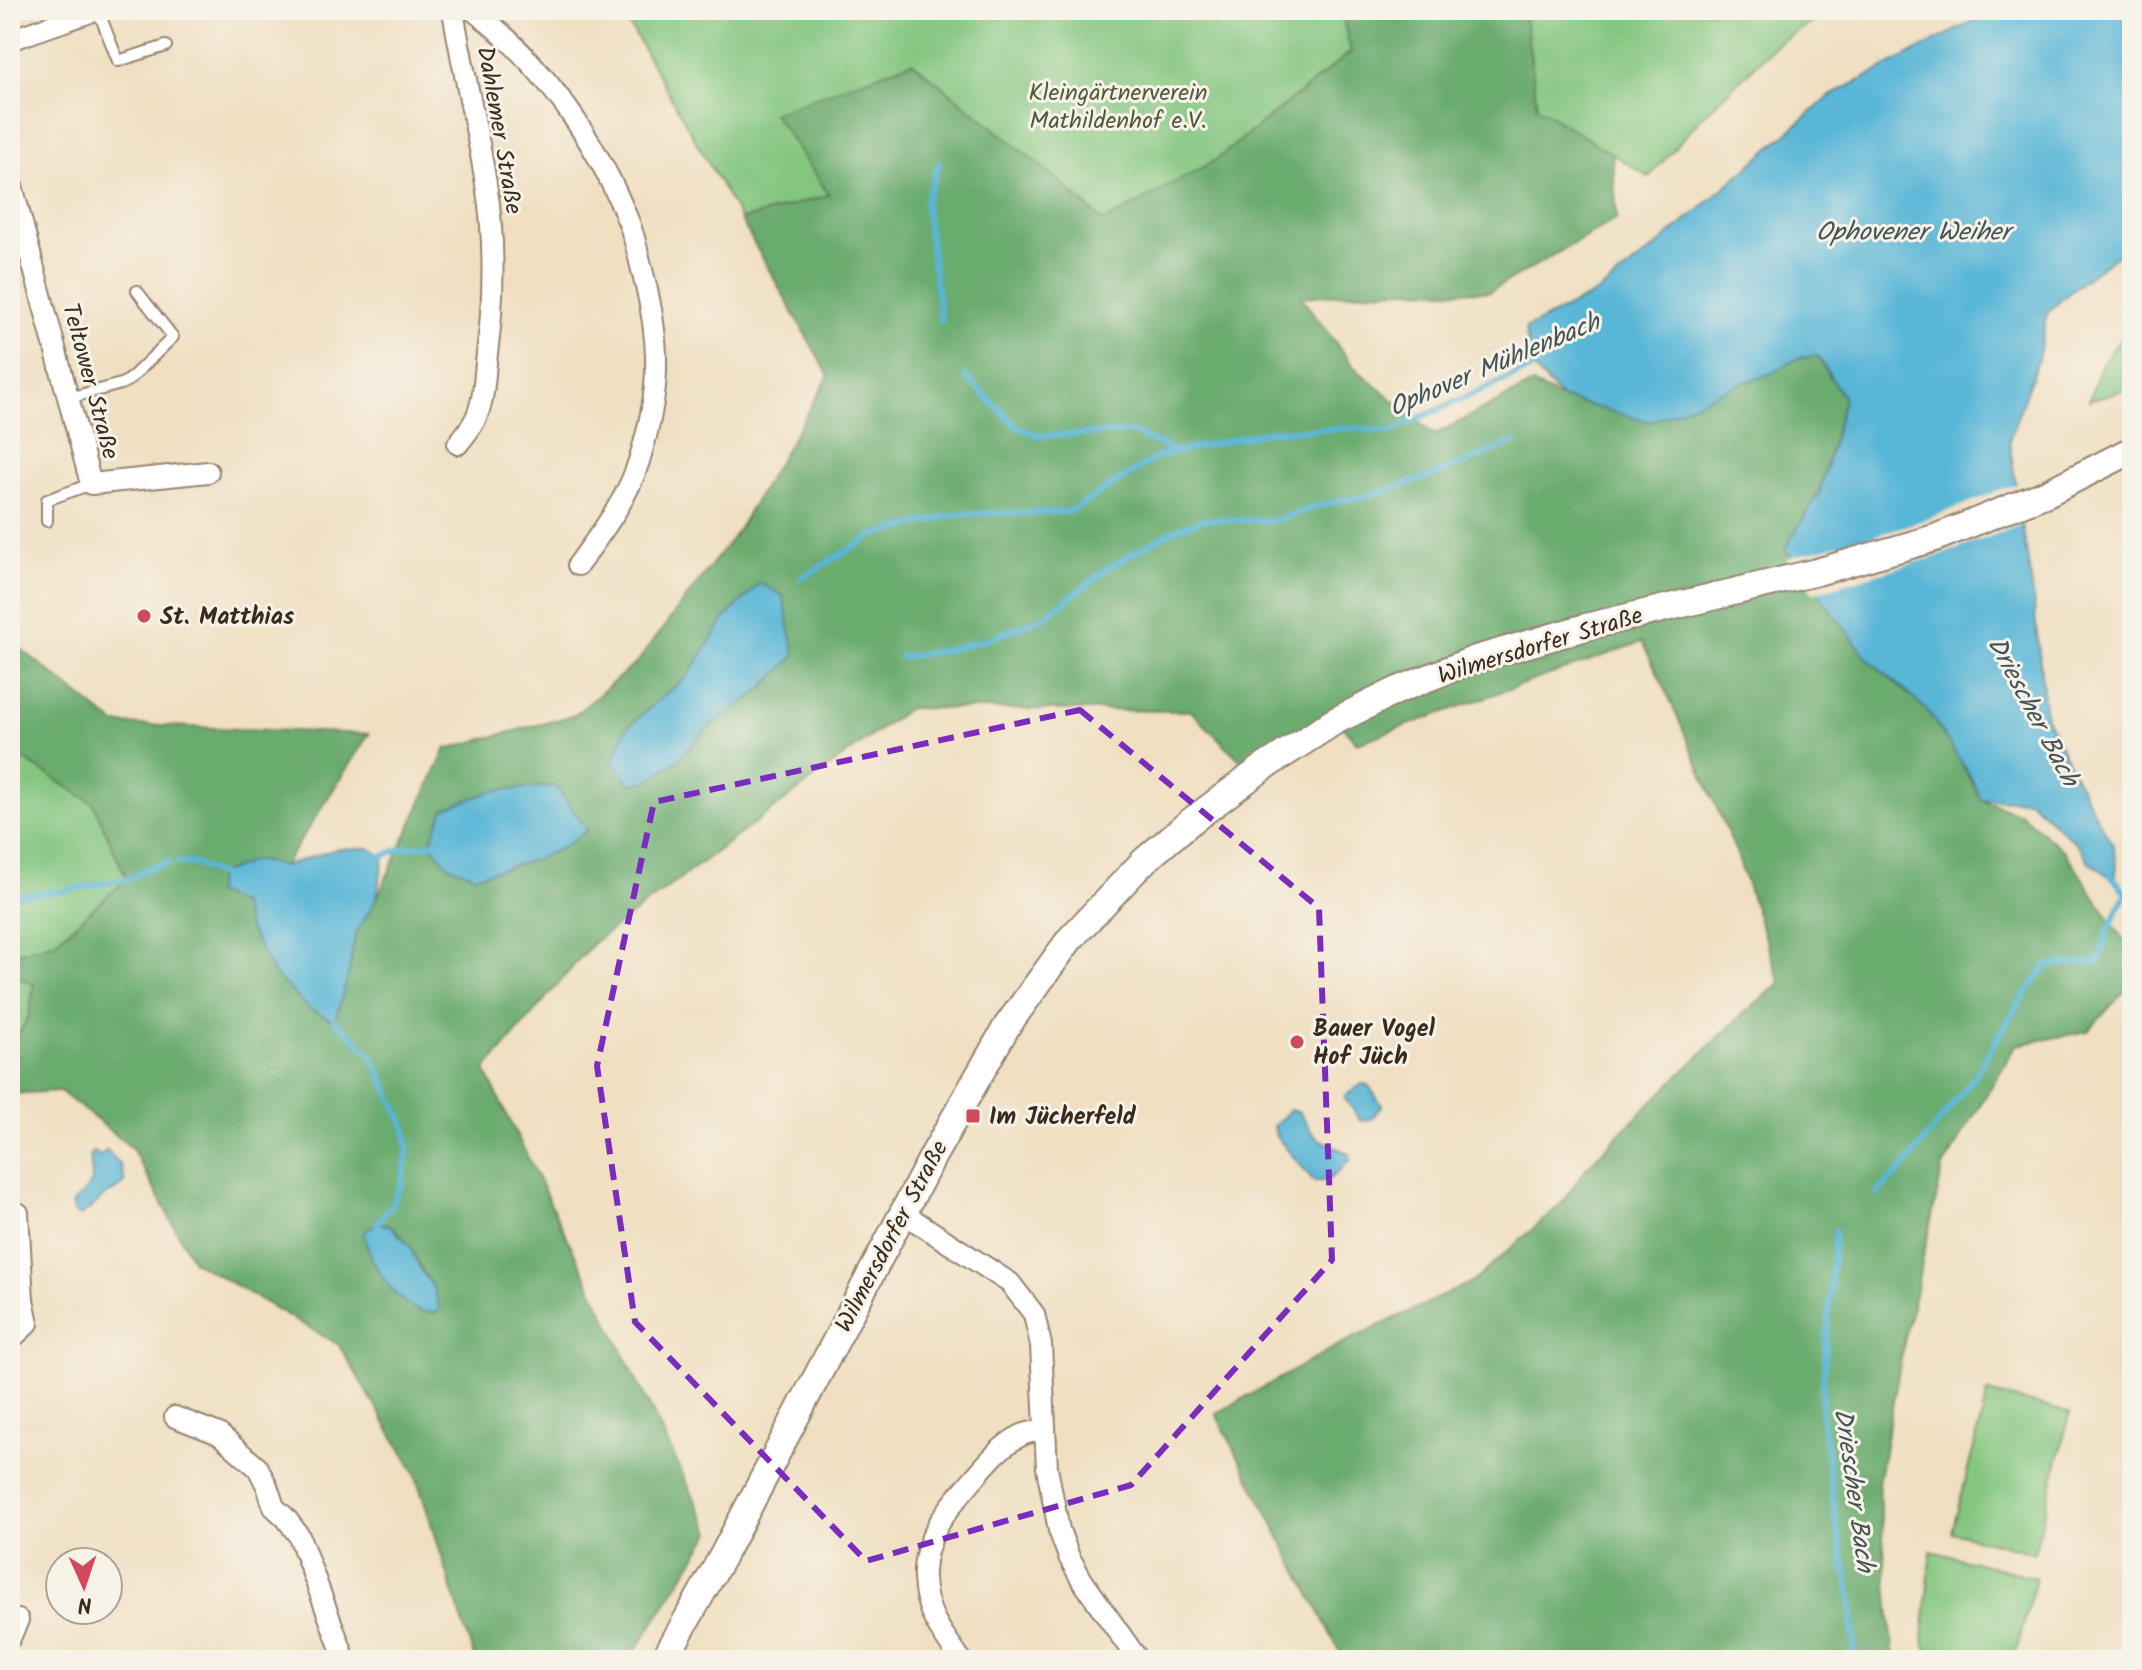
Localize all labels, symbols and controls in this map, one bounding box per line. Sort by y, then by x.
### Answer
street label: Dahlemer Straße [465,43,533,217]
park label: Kleingärtnerverein Mathildenhof e.V. [1028,74,1208,141]
water label: Ophovener Weiher [1816,212,2015,254]
street label: Teltower Straße [50,299,129,464]
water label: Ophover Mühlenbach [1383,302,1609,429]
street label: Wilmersdorfer Straße [1433,597,1648,696]
place label: St. Matthias [160,598,294,637]
marker: St. Matthias [135,607,153,625]
water label: Driescher Bach [1975,629,2090,796]
place label: Bauer Vogel Hof Jüch [1313,1010,1435,1077]
marker: Bauer Vogel Hof Jüch [1288,1033,1306,1051]
place label: Im Jücherfeld [989,1098,1137,1137]
marker: Im Jücherfeld [964,1107,982,1125]
street label: Wilmersdorfer Straße [825,1133,960,1340]
water label: Driescher Bach [1821,1406,1886,1577]
north arrow [44,1546,124,1626]
text: N [77,1586,93,1621]

